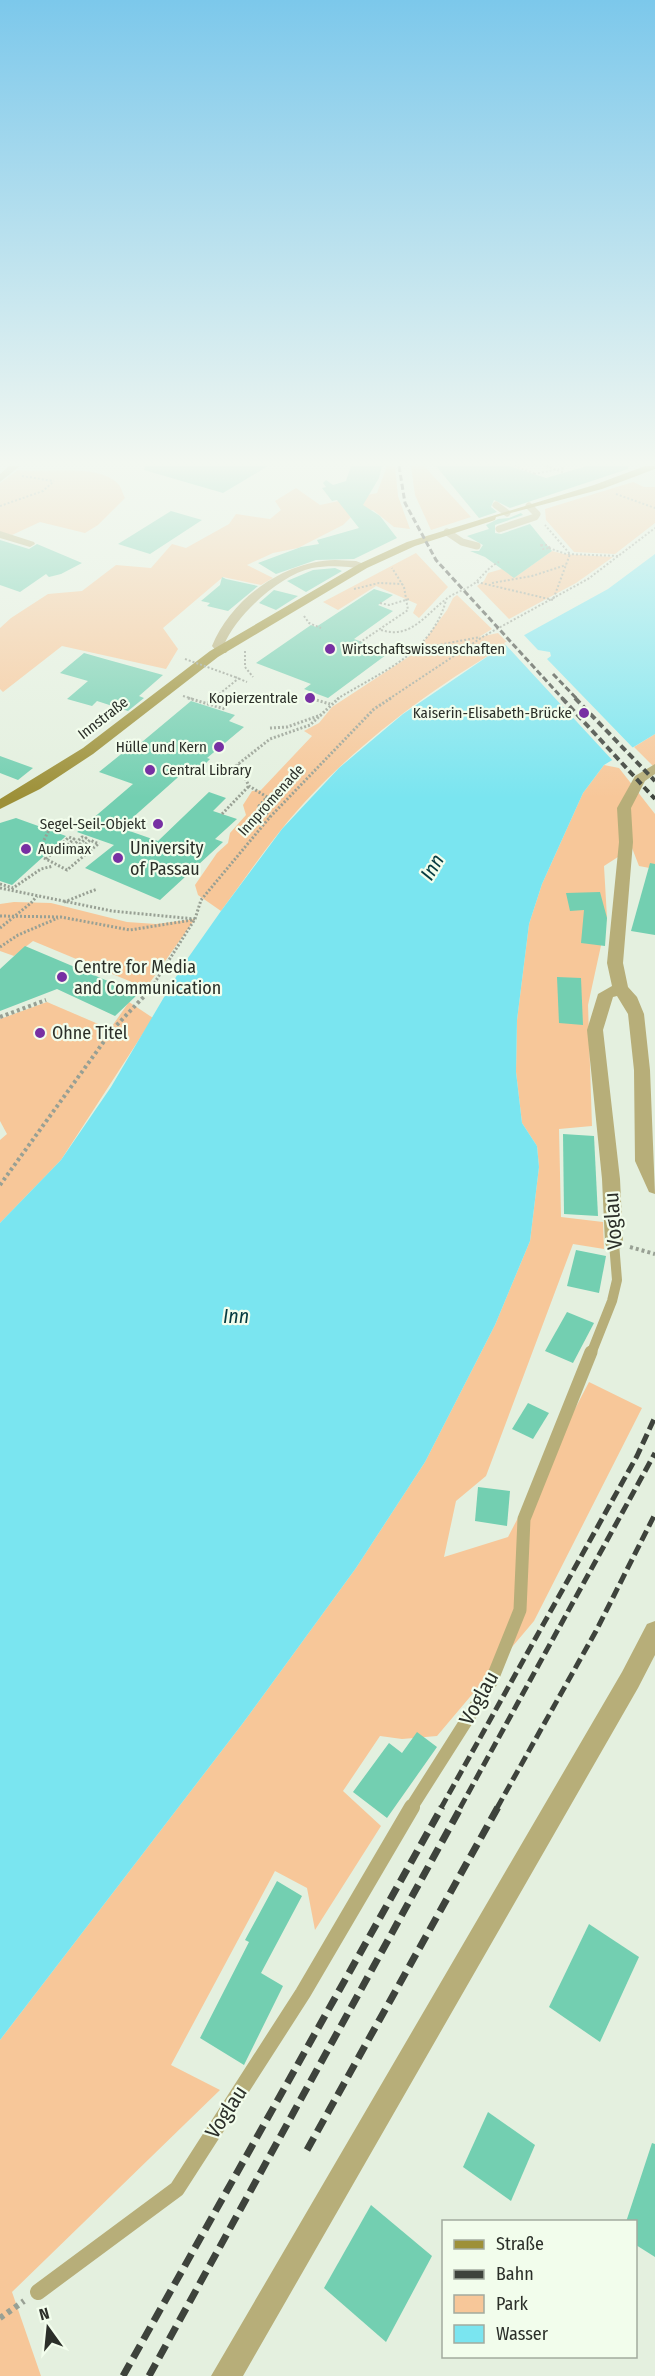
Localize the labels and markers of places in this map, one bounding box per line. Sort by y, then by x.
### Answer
place label: Wirtschaftswissenschaften [342,640,505,658]
marker: Wirtschaftswissenschaften [323,642,337,656]
place label: Kopierzentrale [209,689,298,707]
marker: Kopierzentrale [303,691,317,705]
place label: Kaiserin-Elisabeth-Brücke [413,704,572,722]
marker: Kaiserin-Elisabeth-Brücke [577,706,591,720]
place label: Hülle und Kern [116,738,207,756]
marker: Hülle und Kern [212,740,226,754]
place label: Central Library [162,761,252,779]
marker: Central Library [143,763,157,777]
place label: Segel-Seil-Objekt [40,815,146,833]
marker: Segel-Seil-Objekt [151,817,165,831]
place label: University of Passau [130,837,204,880]
place label: Audimax [38,840,91,858]
marker: Audimax [19,842,33,856]
marker: University of Passau [111,851,125,865]
place label: Centre for Media and Communication [74,956,221,999]
marker: Centre for Media and Communication [55,970,69,984]
place label: Ohne Titel [52,1022,128,1044]
marker: Ohne Titel [33,1026,47,1040]

